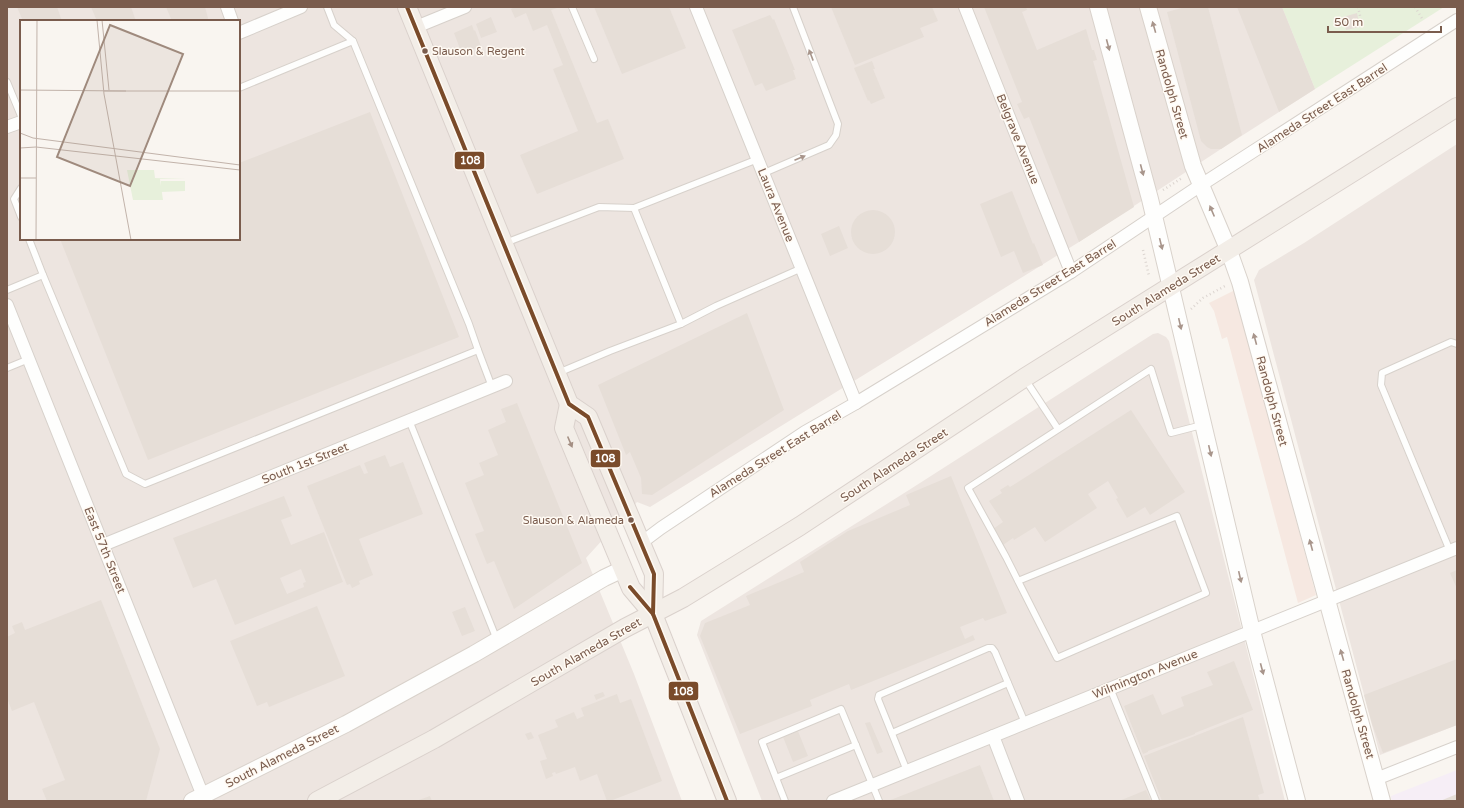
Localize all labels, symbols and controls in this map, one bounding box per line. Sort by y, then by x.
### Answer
scale bar [1328,8,1441,34]
text: 50 m [1334,15,1363,29]
inset map [20,20,240,240]
one-way arrow [1150,21,1156,34]
one-way arrow [1105,39,1111,51]
place label: Slauson & Regent [432,45,525,58]
marker: Slauson & Regent [420,46,430,56]
street label: Randolph Street [1152,47,1192,141]
one-way arrow [808,48,814,60]
street label: Alameda Street East Barrel [1254,60,1390,155]
street label: Belgrave Avenue [994,92,1043,186]
line badge: 108 [454,151,485,170]
text: 108 [460,154,480,167]
one-way arrow [794,154,806,160]
one-way arrow [1139,164,1145,176]
street label: Laura Avenue [755,166,797,244]
one-way arrow [1208,204,1214,216]
street label: Alameda Street East Barrel [981,237,1119,329]
one-way arrow [1158,238,1164,250]
street label: South Alameda Street [1109,251,1223,329]
one-way arrow [1177,318,1183,331]
one-way arrow [1252,333,1258,345]
street label: Randolph Street [1253,354,1291,448]
street label: Alameda Street East Barrel [706,408,844,500]
street label: South Alameda Street [838,425,951,505]
one-way arrow [567,436,573,447]
street label: South 1st Street [260,439,351,487]
one-way arrow [1207,445,1213,457]
line badge: 108 [590,449,621,468]
text: 108 [595,452,615,465]
street label: East 57th Street [81,505,129,596]
place label: Slauson & Alameda [523,514,624,527]
marker: Slauson & Alameda [626,515,636,525]
one-way arrow [1308,539,1314,552]
one-way arrow [1237,571,1243,584]
street label: South Alameda Street [528,614,644,689]
street label: Wilmington Avenue [1090,646,1200,701]
one-way arrow [1339,649,1345,661]
one-way arrow [1259,663,1265,675]
street label: Randolph Street [1338,667,1378,761]
line badge: 108 [668,681,699,701]
text: 108 [673,685,693,698]
street label: South Alameda Street [223,721,341,791]

